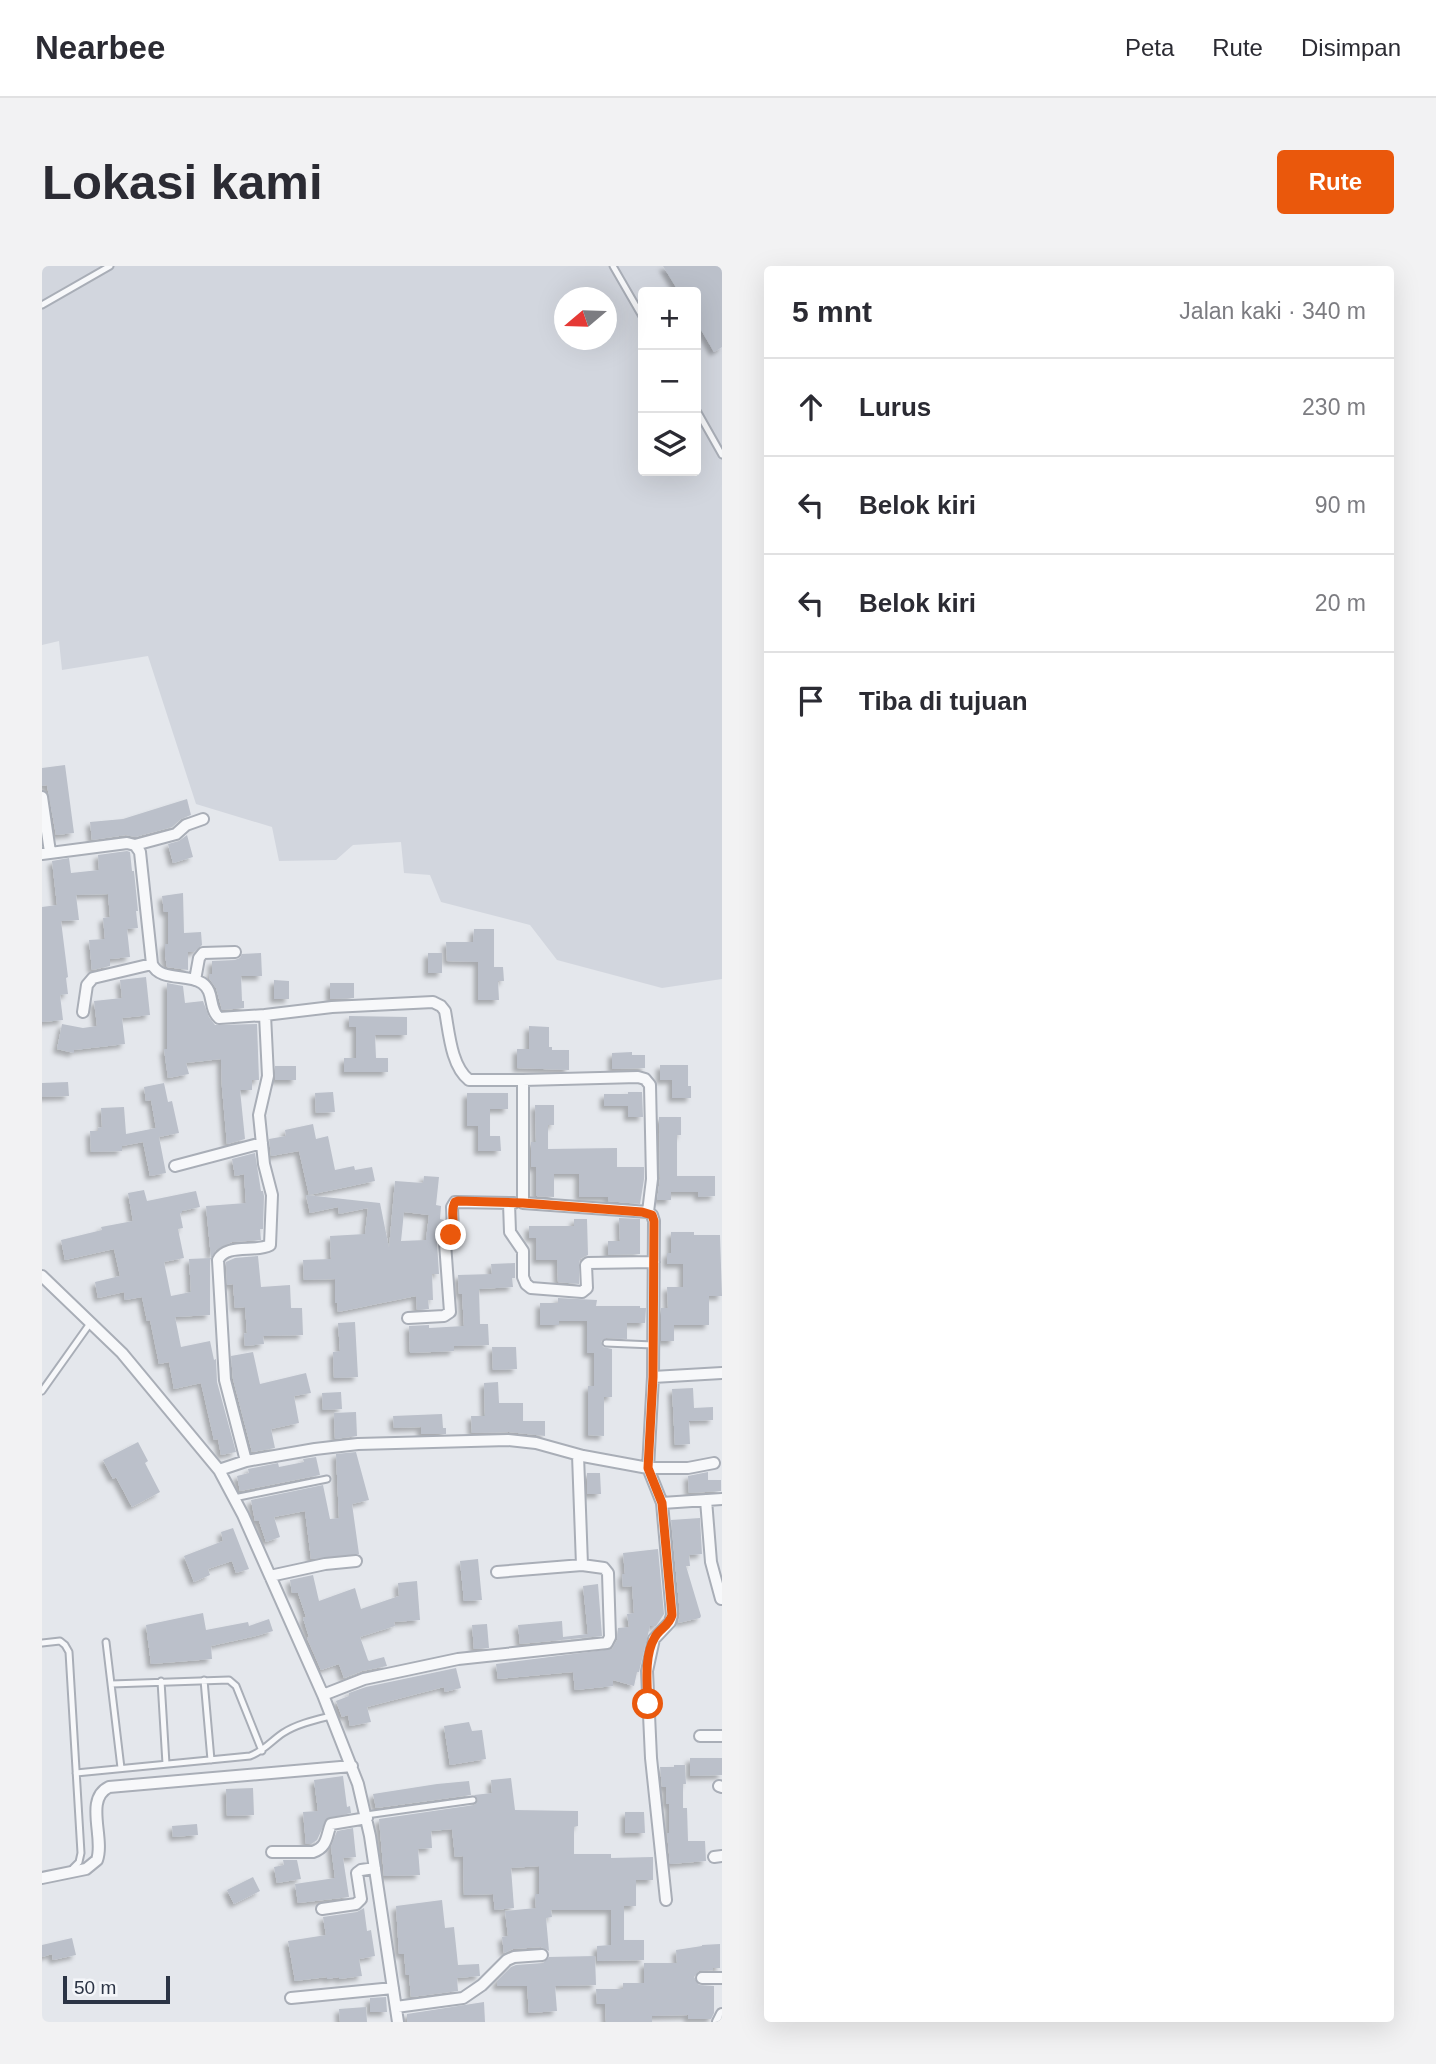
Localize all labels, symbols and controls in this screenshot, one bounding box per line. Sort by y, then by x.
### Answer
text: Nearbee [35,29,165,66]
text: Peta [1125,34,1174,61]
text: Rute [1212,34,1263,61]
text: Disimpan [1301,34,1401,61]
button: Rute [1277,150,1394,214]
text: Lokasi kami [42,155,323,209]
north arrow [554,287,617,350]
map controls [638,287,701,476]
button: + [638,287,701,350]
text: 5 mnt [792,295,872,328]
text: Jalan kaki · 340 m [1179,298,1366,324]
button: − [638,350,701,413]
icon: ahead [792,388,830,426]
text: Lurus [859,392,931,422]
text: 230 m [1302,394,1366,420]
button: layers [638,413,701,476]
icon: left [792,486,830,524]
text: Belok kiri [859,490,976,520]
text: 90 m [1315,492,1366,518]
icon: left [792,584,830,622]
text: Belok kiri [859,588,976,618]
text: 20 m [1315,590,1366,616]
icon: arrive [792,682,830,720]
text: Tiba di tujuan [859,686,1028,716]
route end [435,1219,466,1250]
route start [632,1688,663,1719]
scale bar [63,1973,170,2005]
text: 50 m [74,1977,116,1998]

